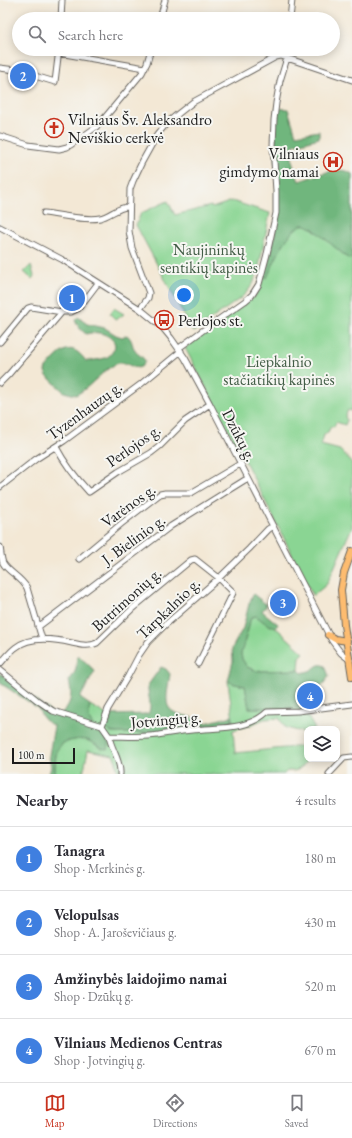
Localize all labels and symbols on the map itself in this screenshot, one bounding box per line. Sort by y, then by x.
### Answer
pin: 2 [10,61,36,91]
place label: Vilniaus Šv. Aleksandro Neviškio cerkvė [68,109,212,148]
church icon: Vilniaus Šv. Aleksandro Neviškio cerkvė [43,117,65,139]
place label: Vilniaus gimdymo namai [219,143,319,182]
hospital icon: Vilniaus gimdymo namai [322,151,344,173]
park label: Naujininkų sentikių kapinės [160,239,258,278]
pin: 1 [59,283,85,313]
your location [174,285,194,305]
bus stop icon: Perlojos st. [153,309,175,331]
place label: Perlojos st. [178,310,243,331]
park label: Liepkalnio stačiatikių kapinės [223,351,335,390]
street label: Tyzenhauzų g. [42,376,126,445]
street label: Dzūkų g. [217,405,262,465]
street label: Perlojos g. [102,419,165,472]
street label: Varėnos g. [97,479,160,532]
street label: J. Bielinio g. [96,509,169,571]
street label: Butrimonių g. [87,562,166,636]
street label: Tarpkalnio g. [132,573,205,644]
pin: 3 [270,588,296,618]
pin: 4 [297,681,323,711]
street label: Jotvingių g. [128,706,202,733]
scale bar [12,746,75,765]

